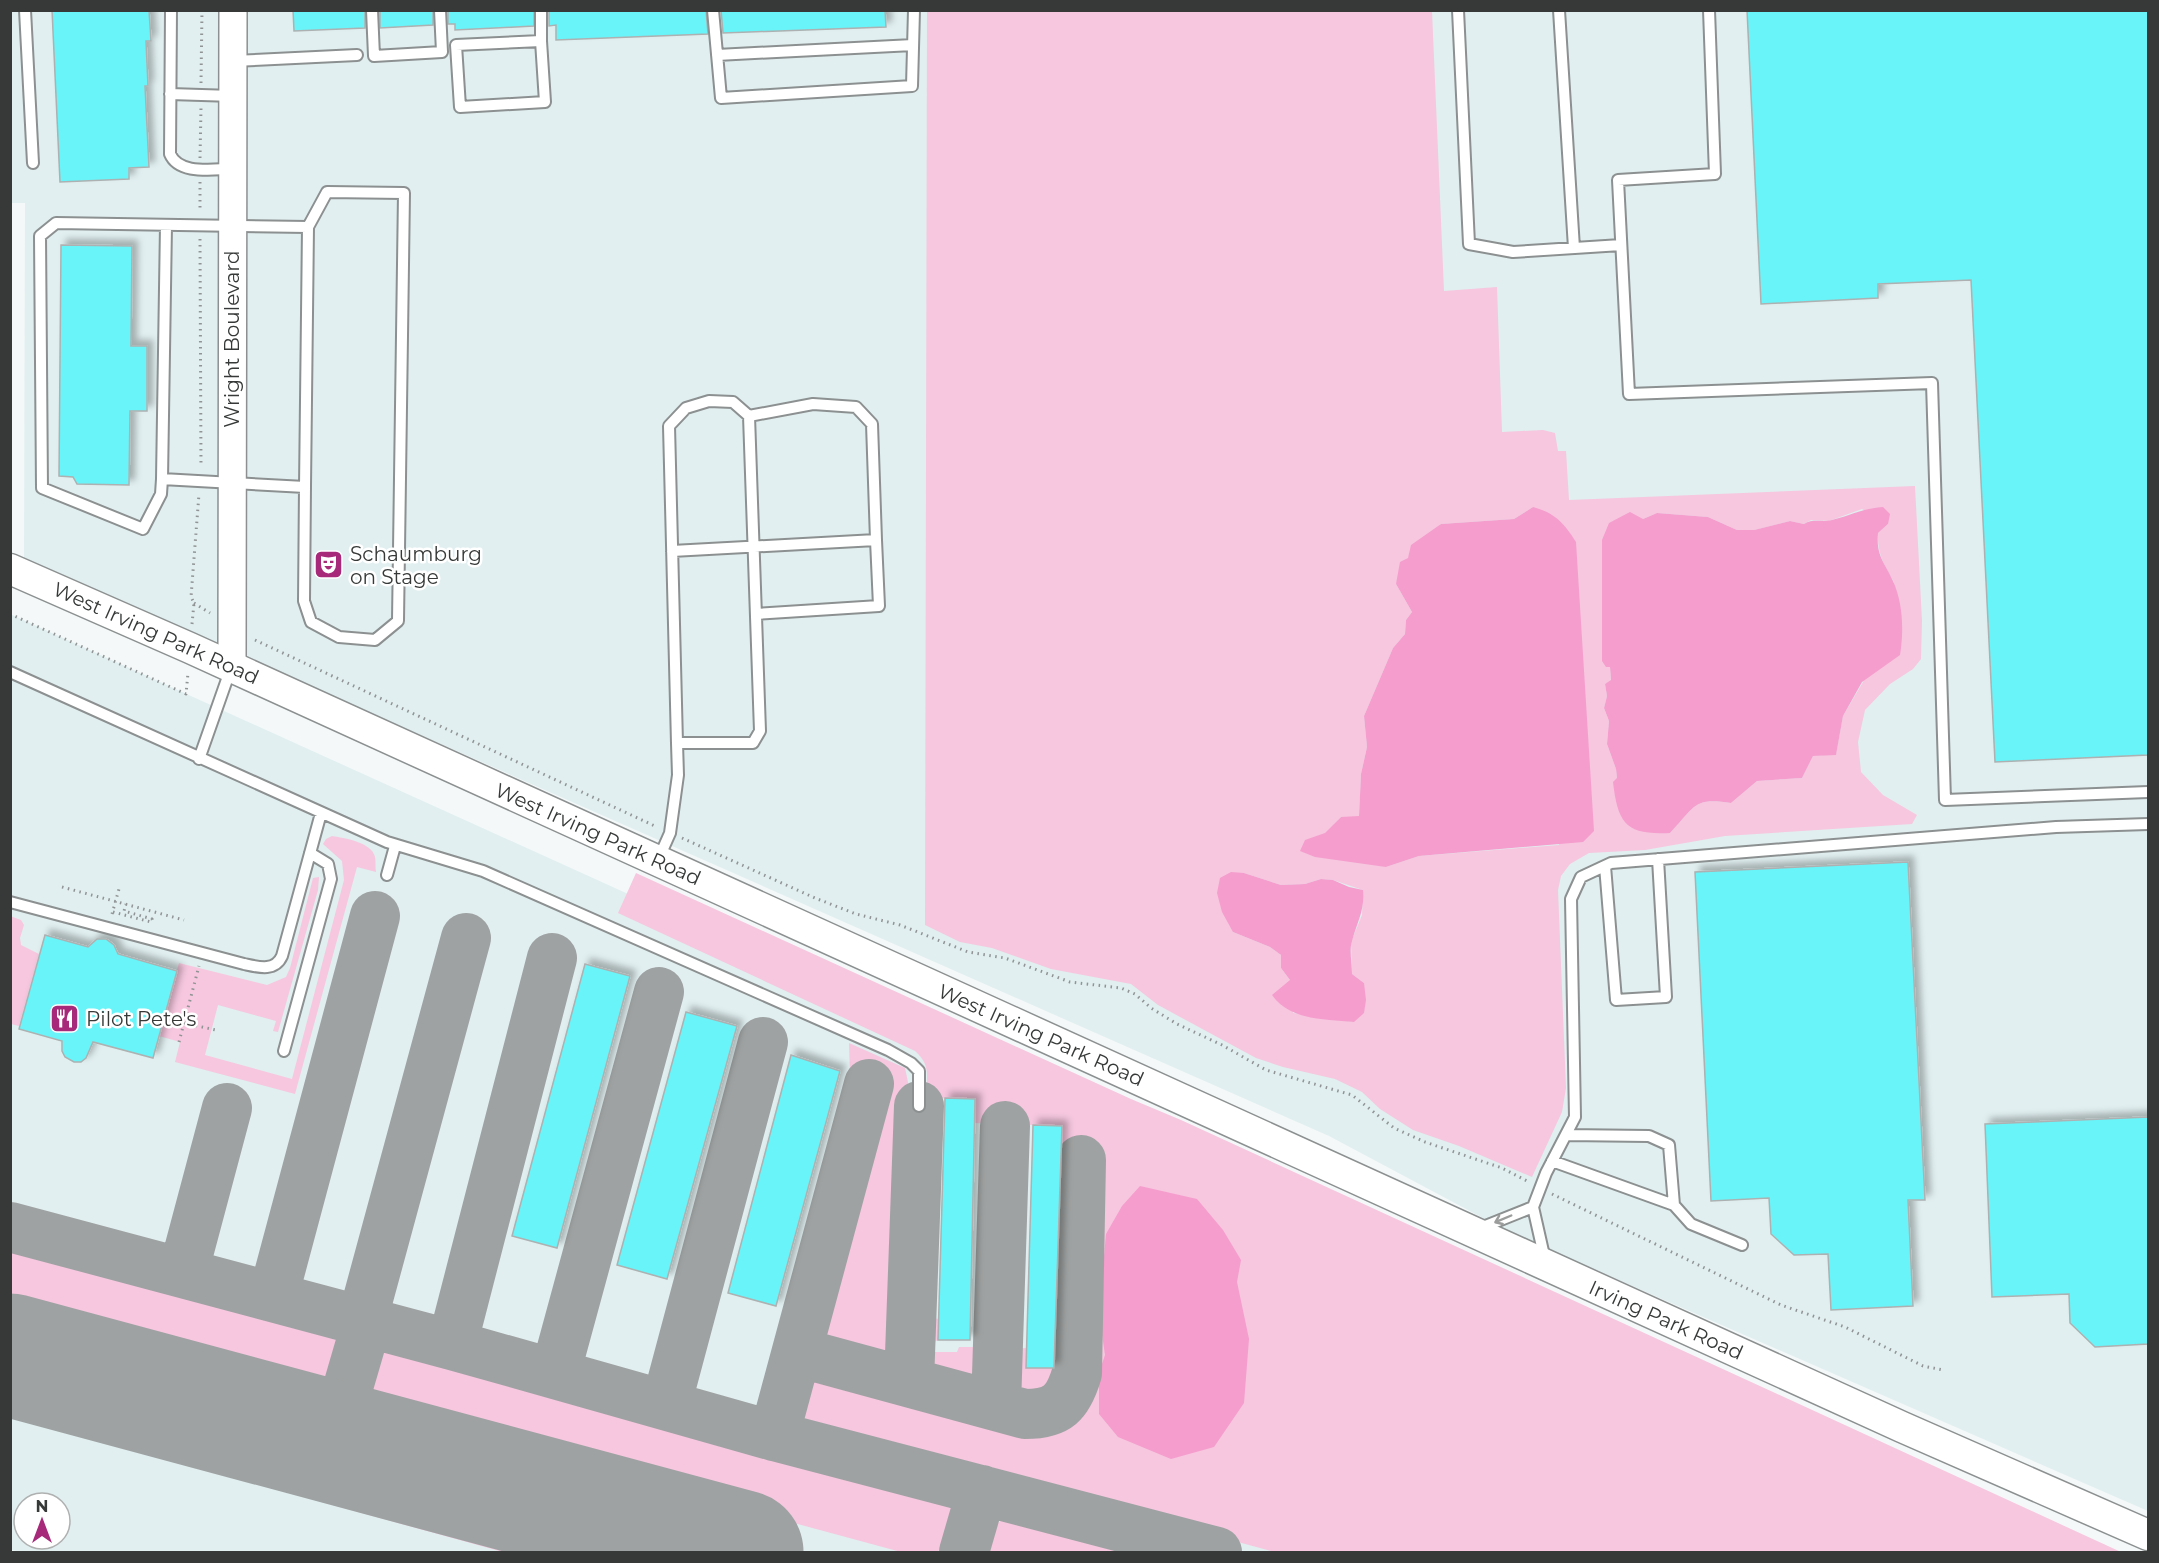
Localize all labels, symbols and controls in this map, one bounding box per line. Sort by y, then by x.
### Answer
street label: Wright Boulevard [220,250,244,428]
place label: Schaumburg on Stage [350,542,482,589]
theatre icon: Schaumburg on Stage [313,549,345,581]
street label: West Irving Park Road [49,577,263,689]
street label: West Irving Park Road [491,778,705,890]
street label: West Irving Park Road [934,979,1148,1091]
restaurant icon: Pilot Pete's [49,1003,81,1035]
place label: Pilot Pete's [86,1007,197,1031]
one-way arrow [1494,1214,1513,1225]
street label: Irving Park Road [1585,1275,1747,1365]
north arrow [12,1491,72,1551]
text: N [36,1497,48,1516]

